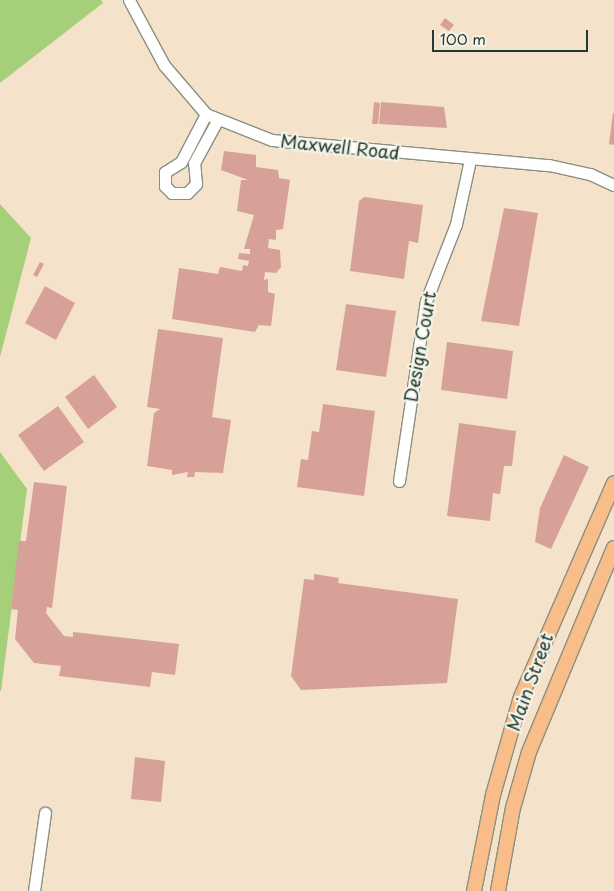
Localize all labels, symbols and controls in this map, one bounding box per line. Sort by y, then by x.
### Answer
scale bar [434,20,590,52]
text: 100 m [440,27,486,50]
street label: Maxwell Road [279,130,401,164]
street label: Design Court [399,289,441,405]
street label: Main Street [502,630,558,734]

